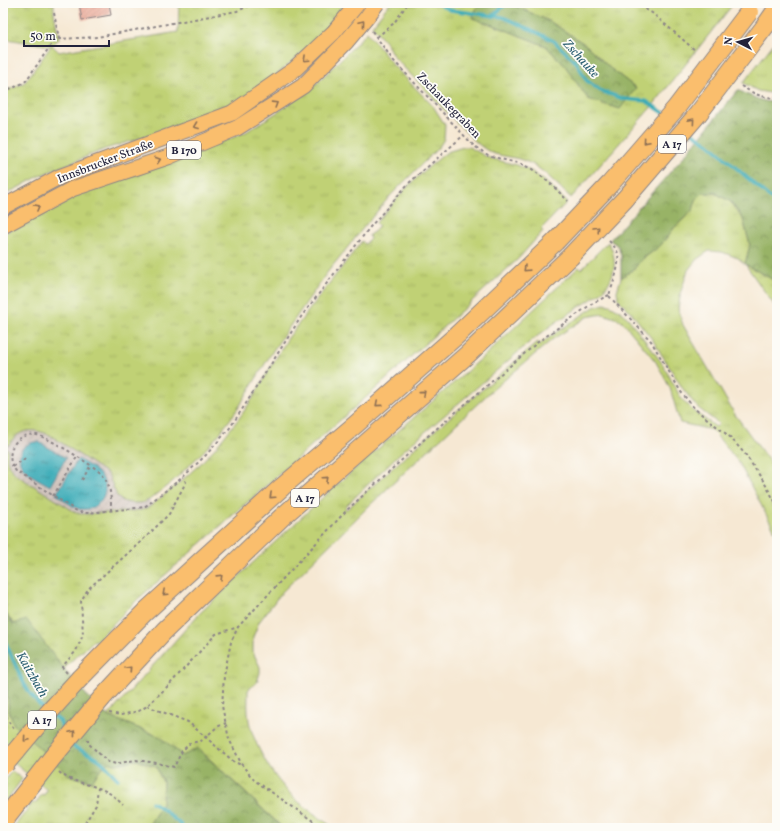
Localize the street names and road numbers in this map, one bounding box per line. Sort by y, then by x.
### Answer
street label: Zschaukegraben [413,69,484,142]
road number: A 17 [658,135,686,153]
street label: Innsbrucker Straße [55,136,156,188]
road number: B 170 [167,141,201,159]
road number: A 17 [291,489,319,507]
road number: A 17 [28,711,56,729]

